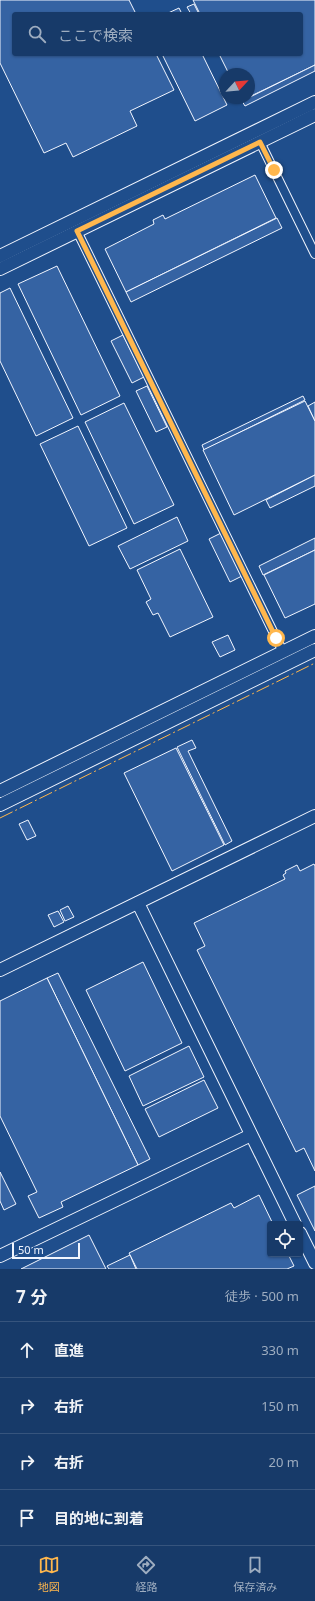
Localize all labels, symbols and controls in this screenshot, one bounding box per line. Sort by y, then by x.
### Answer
search box [12,12,303,56]
icon: search [26,23,48,45]
text: ここで検索 [58,25,133,45]
north arrow [219,68,255,104]
route end [265,161,283,179]
route start [267,629,285,647]
map controls [267,1221,303,1257]
button: locate [267,1221,303,1257]
scale bar [12,1241,80,1260]
text: 50 m [18,1242,44,1257]
text: 7 分 [16,1285,47,1308]
text: 徒歩 · 500 m [225,1287,299,1305]
icon: ahead [16,1339,38,1361]
text: 直進 [54,1340,84,1360]
text: 330 m [261,1341,299,1359]
icon: right [16,1395,38,1417]
text: 右折 [54,1396,84,1416]
text: 150 m [261,1397,299,1415]
icon: right [16,1451,38,1473]
text: 右折 [54,1452,84,1472]
text: 20 m [269,1453,299,1471]
icon: arrive [16,1507,38,1529]
text: 目的地に到着 [54,1508,144,1528]
tab: 地図 [38,1554,60,1594]
tab: 経路 [135,1554,157,1594]
tab: 保存済み [233,1554,277,1594]

